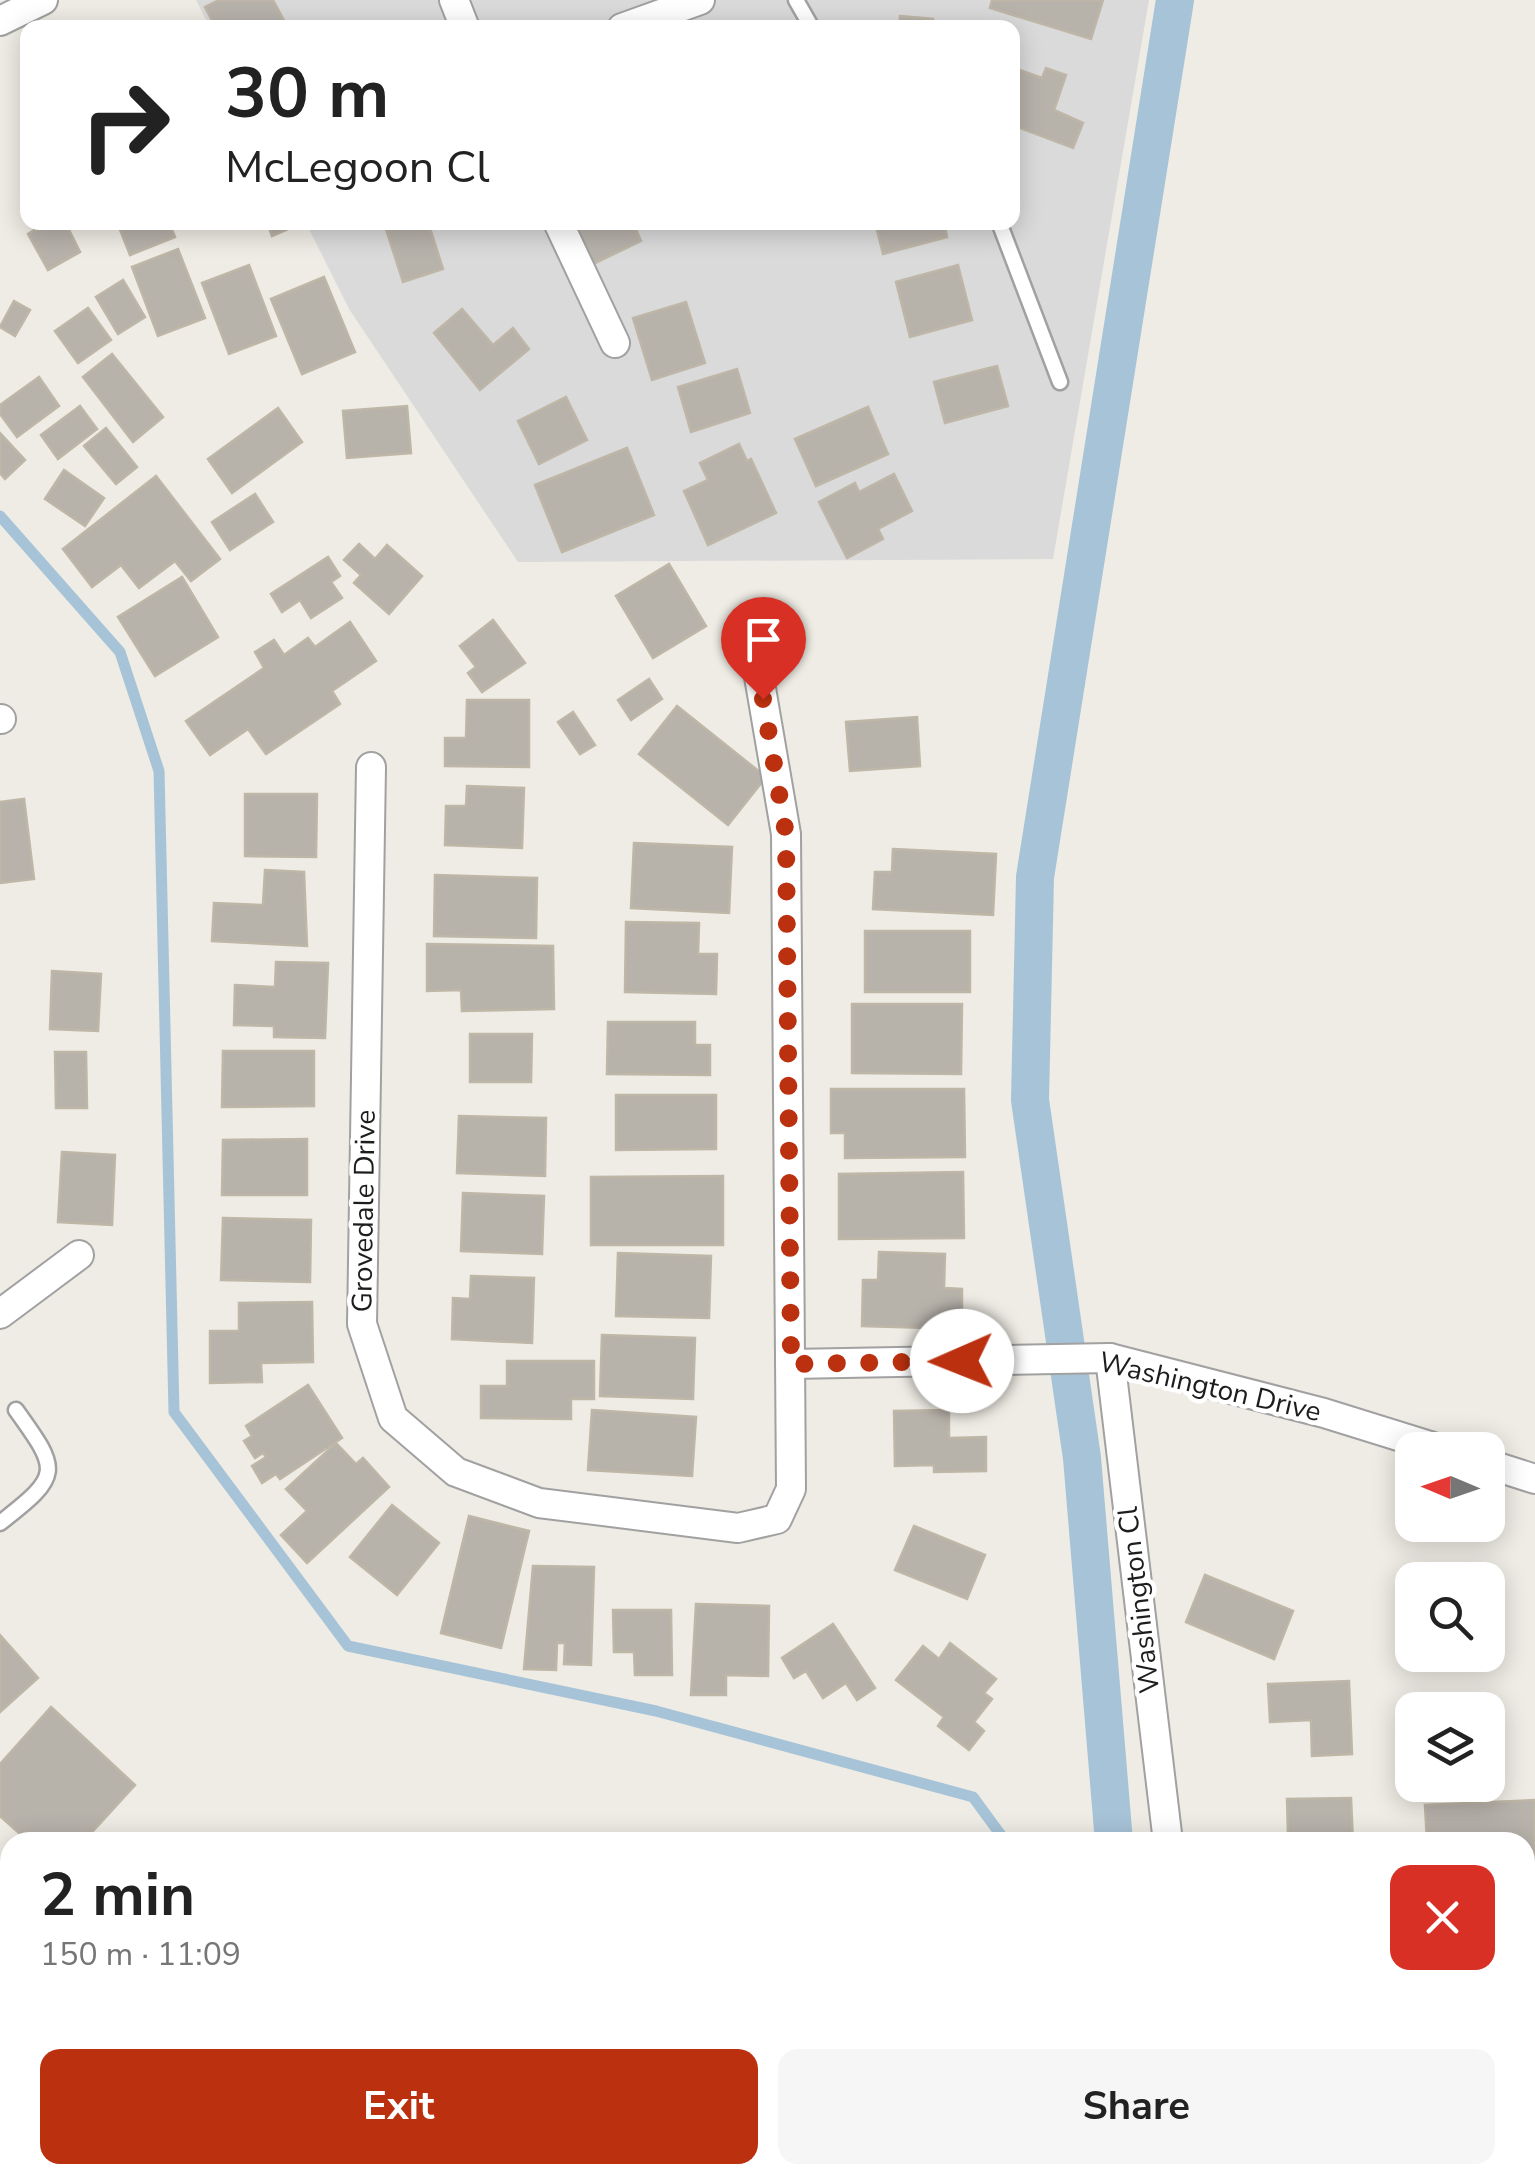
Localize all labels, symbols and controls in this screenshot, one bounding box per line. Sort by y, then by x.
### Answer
text: 30 m [225,46,389,142]
icon: right [60,60,190,190]
text: McLegoon Cl [225,137,490,198]
pin [721,597,806,700]
icon: arrive [736,612,791,667]
street label: Grovedale Drive [343,1109,385,1313]
position arrow [910,1309,1014,1413]
street label: Washington Drive [1095,1343,1325,1431]
north arrow [1395,1432,1505,1542]
map controls [1395,1432,1505,1802]
street label: Washington Cl [1109,1504,1169,1695]
button: search [1395,1562,1505,1672]
button: layers [1395,1692,1505,1802]
text: 2 min [40,1854,195,1936]
button: close [1390,1865,1495,1970]
text: 150 m · 11:09 [40,1933,241,1976]
button: Exit [40,2049,758,2164]
button: Share [778,2049,1495,2164]

